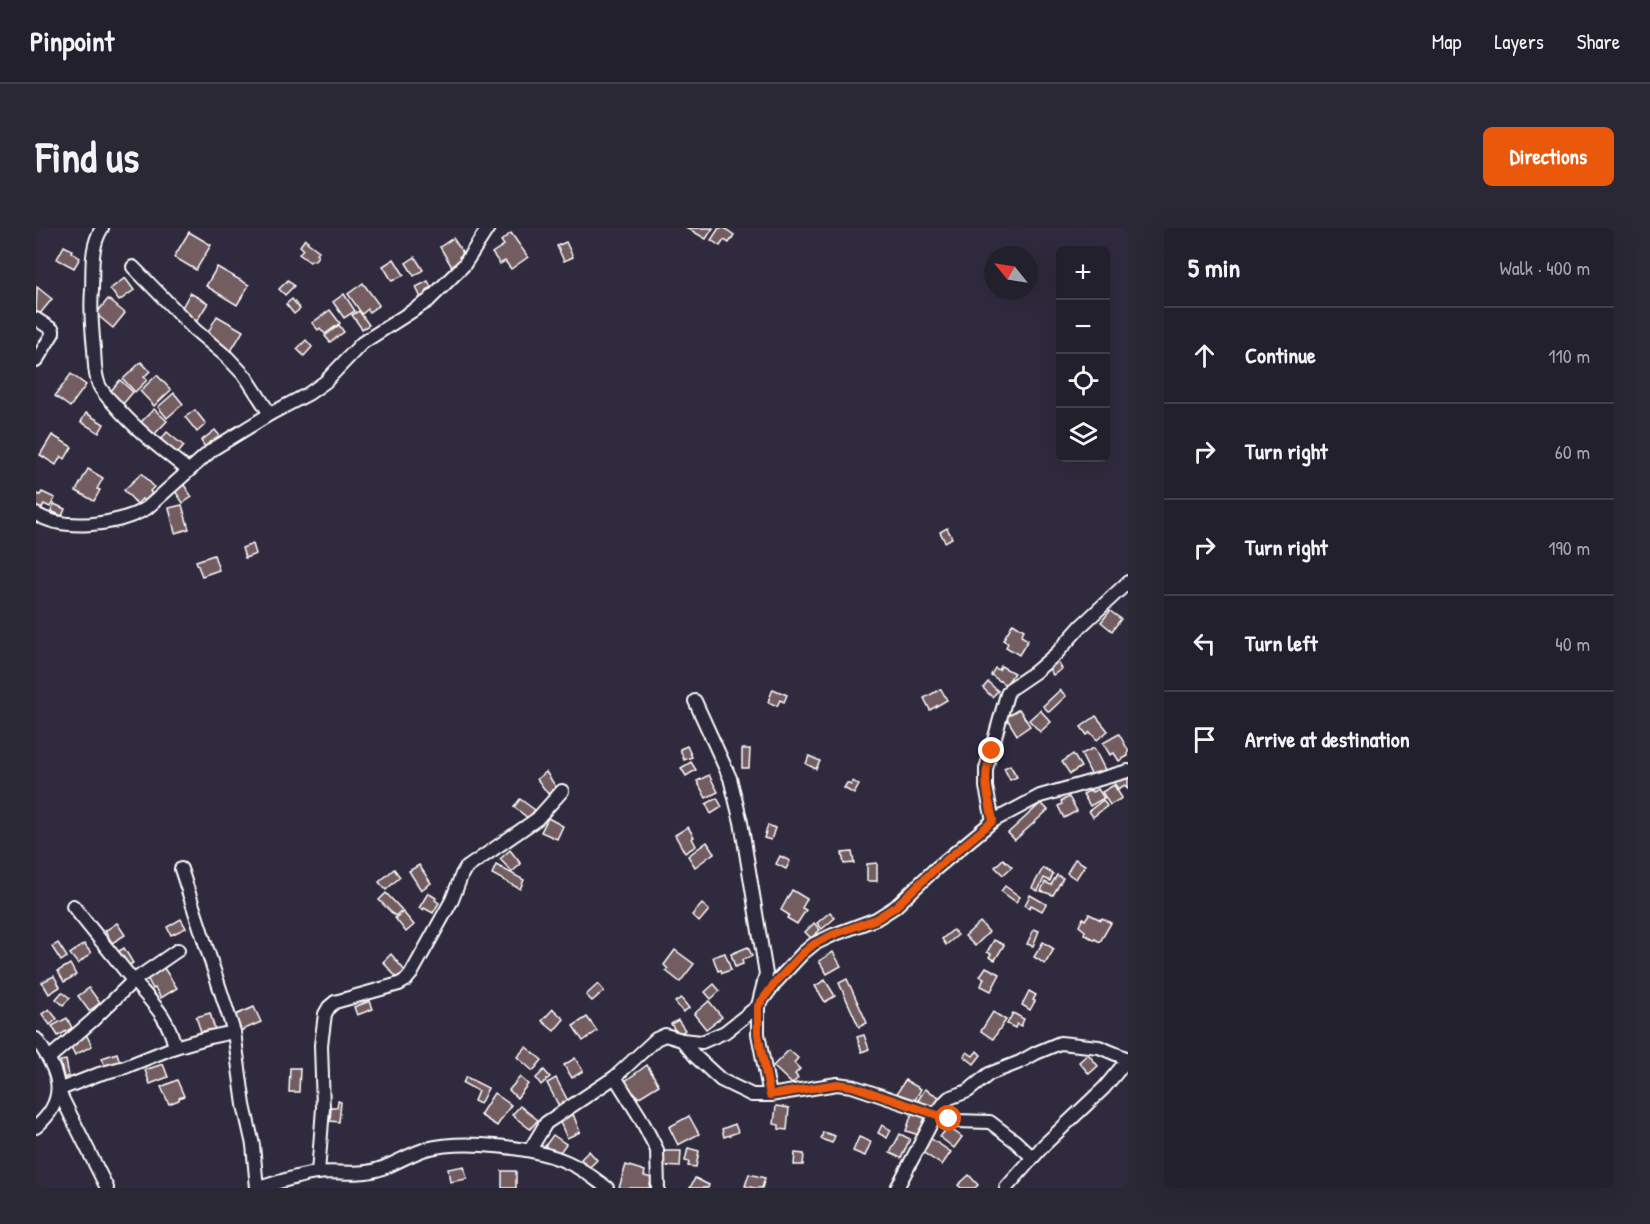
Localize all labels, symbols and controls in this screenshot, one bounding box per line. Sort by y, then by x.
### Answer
text: Pinpoint [30,22,114,60]
text: Map [1432,27,1461,56]
text: Layers [1494,27,1544,56]
text: Share [1577,27,1620,56]
button: Directions [1483,127,1614,186]
text: Find us [36,128,139,185]
north arrow [984,246,1038,300]
map controls [1056,246,1110,462]
button: + [1056,246,1110,300]
text: 5 min [1188,250,1240,285]
text: Walk · 400 m [1499,254,1590,281]
button: − [1056,300,1110,354]
icon: ahead [1188,339,1221,372]
text: Continue [1245,340,1316,370]
text: 110 m [1548,342,1590,369]
button: locate [1056,354,1110,408]
button: layers [1056,408,1110,462]
icon: right [1188,435,1221,468]
text: Turn right [1245,436,1328,466]
text: 60 m [1555,438,1590,465]
icon: right [1188,531,1221,564]
text: Turn right [1245,532,1328,562]
text: 190 m [1548,534,1590,561]
icon: left [1188,627,1221,660]
text: Turn left [1245,628,1318,658]
text: 40 m [1555,630,1590,657]
icon: arrive [1188,723,1221,756]
text: Arrive at destination [1245,724,1410,754]
route end [978,737,1004,763]
route start [935,1105,961,1131]

